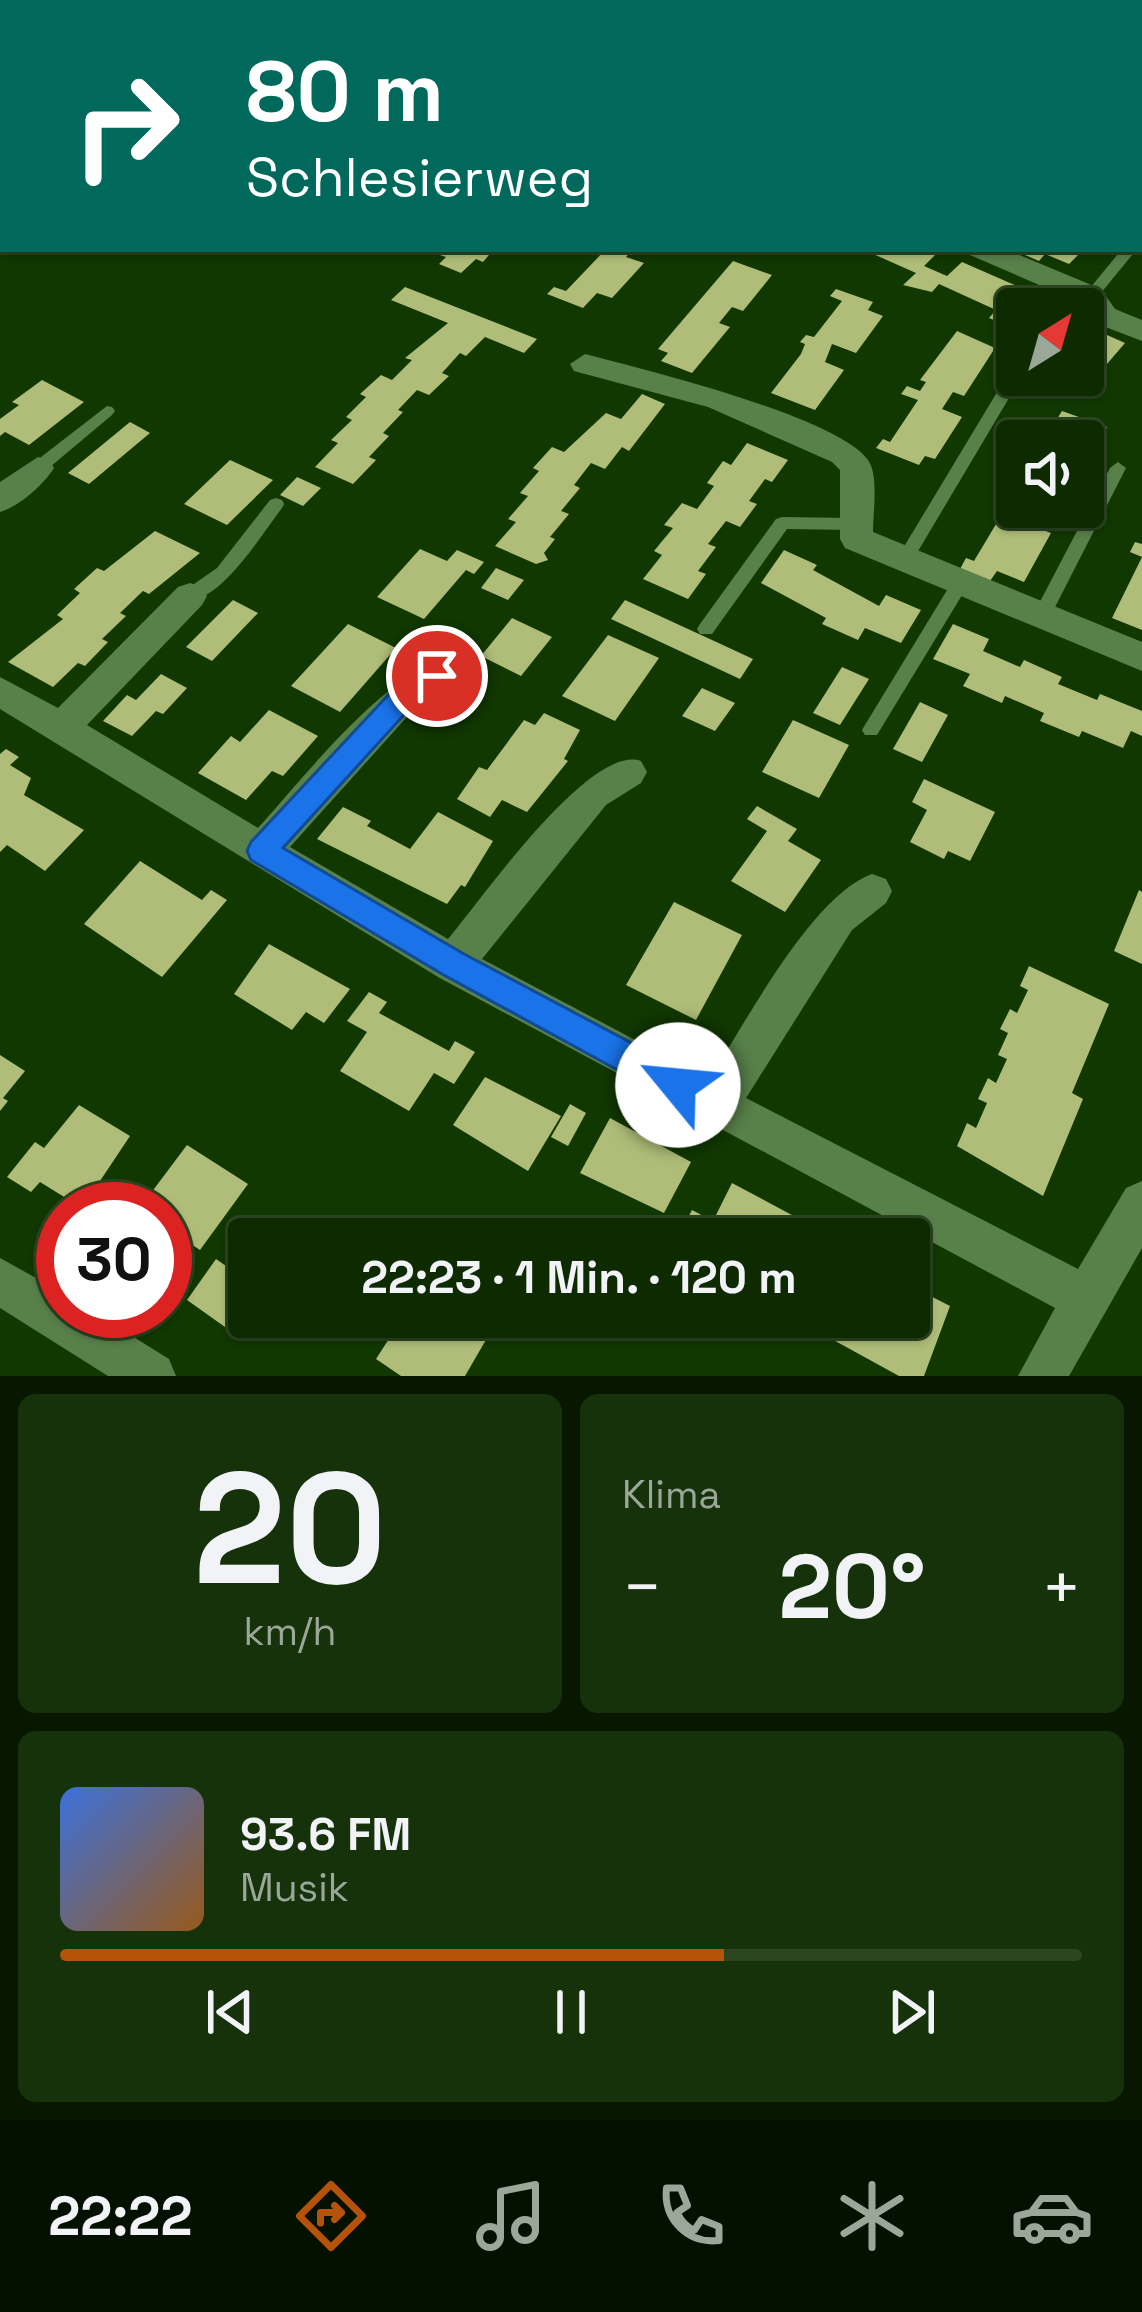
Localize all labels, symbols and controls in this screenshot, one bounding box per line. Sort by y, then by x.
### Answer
text: 80 m [246,38,444,146]
icon: right [48,48,204,204]
text: Schlesierweg [246,143,593,212]
north arrow [996,288,1104,396]
map controls [996,288,1104,528]
button: sound [996,420,1104,528]
pin [386,625,488,727]
icon: arrive [404,643,470,709]
position arrow [615,1022,741,1148]
speed limit sign: 30 [36,1182,192,1338]
text: 22:23 · 1 Min. · 120 m [361,1249,797,1306]
text: 20 [193,1429,387,1629]
text: Klima [622,1470,721,1519]
text: 20° [778,1529,926,1644]
text: − [622,1545,663,1629]
text: + [1041,1545,1082,1629]
text: km/h [244,1607,336,1656]
text: 93.6 FM [240,1806,411,1863]
text: Musik [240,1863,349,1912]
icon: previous [197,1979,263,2045]
icon: pause [538,1979,604,2045]
icon: next [879,1979,945,2045]
icon: directions [289,2174,373,2258]
icon: music [469,2174,553,2258]
icon: phone [649,2174,733,2258]
icon: climate [830,2174,914,2258]
icon: car [1010,2174,1094,2258]
text: 22:22 [48,2182,193,2251]

